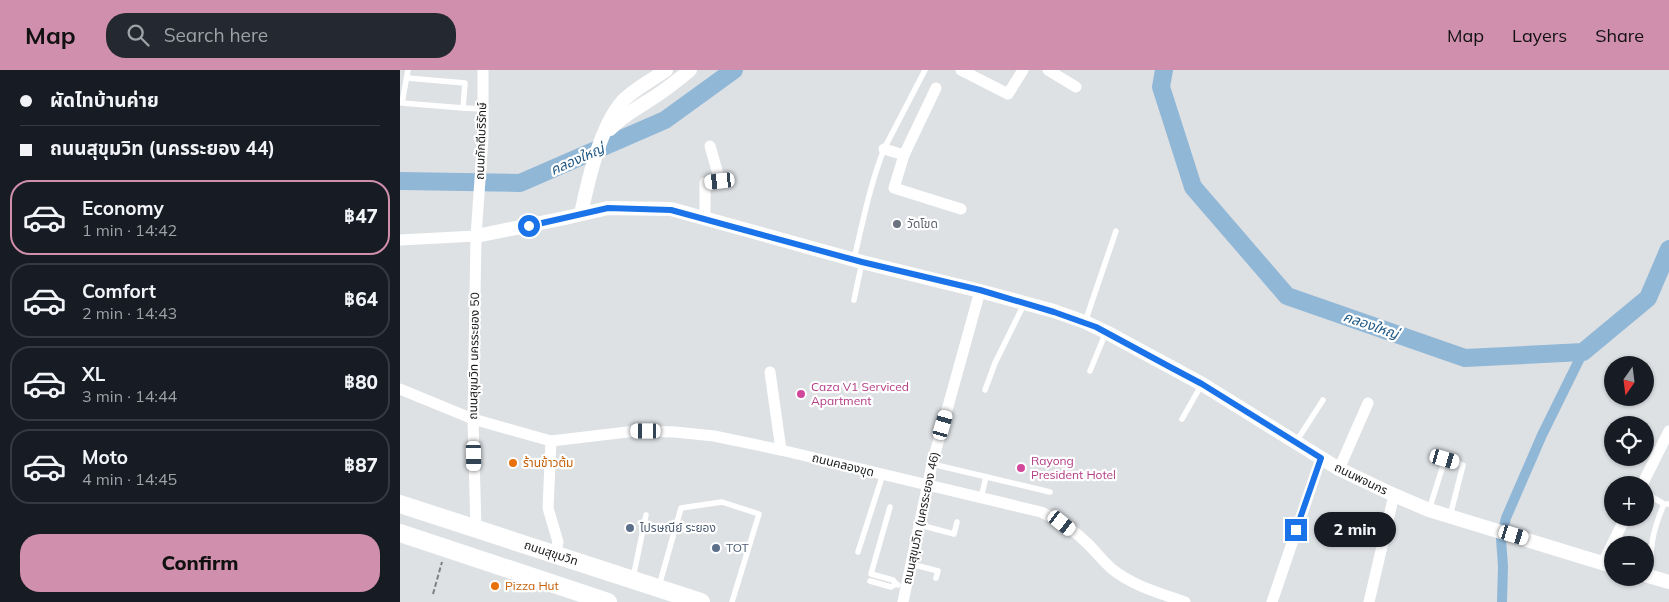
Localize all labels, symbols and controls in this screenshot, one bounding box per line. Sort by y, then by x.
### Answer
search box [106,13,456,58]
text: Map [25,20,76,50]
icon: search [124,21,152,49]
text: Search here [164,23,268,47]
text: Map [1447,24,1484,47]
text: Layers [1512,24,1567,47]
text: Share [1595,24,1644,47]
text: ผัดไทบ้านค่าย [50,88,159,112]
street label: ถนนภักดีบริรักษ์ [472,102,489,180]
text: ถนนสุขุมวิท (นครระยอง 44) [50,136,275,160]
water label: คลองใหญ่ [547,138,609,179]
car [704,172,735,190]
icon: car [22,195,67,240]
text: Economy [82,196,164,220]
text: ฿47 [344,204,378,228]
route start [518,215,540,237]
place label: วัดโขด [907,216,938,231]
marker: วัดโขด [891,218,903,230]
text: 1 min · 14:42 [82,220,177,240]
icon: car [22,278,67,323]
text: Comfort [82,279,156,303]
text: ฿64 [344,287,378,311]
street label: ถนนสุขุมวิท นครระยอง 50 [465,292,482,420]
text: 2 min · 14:43 [82,303,177,323]
water label: คลองใหญ่ [1341,307,1403,343]
north arrow [1604,356,1654,406]
map controls [1604,356,1654,586]
icon: car [22,361,67,406]
text: XL [82,362,105,386]
text: ฿80 [344,370,378,394]
place label: Caza V1 Serviced Apartment [811,379,909,408]
text: 3 min · 14:44 [82,386,177,406]
marker: Caza V1 Serviced Apartment [795,388,807,400]
car [931,409,954,441]
button: locate [1604,416,1654,466]
car [631,424,661,439]
car [466,441,481,471]
icon: car [22,444,67,489]
text: Moto [82,445,128,469]
car [1428,448,1461,470]
street label: ถนนคลองขุด [811,450,876,479]
street label: ถนนสุขุมวิท (นครระยอง 46) [899,450,942,586]
text: ฿87 [344,453,378,477]
place label: Rayong President Hotel [1031,453,1116,482]
place label: ร้านข้าวต้ม [523,455,573,470]
marker: ร้านข้าวต้ม [507,457,519,469]
street label: ถนนพจนกร [1332,459,1390,498]
marker: Rayong President Hotel [1015,462,1027,474]
text: 4 min · 14:45 [82,469,177,489]
button: + [1604,476,1654,526]
car [1045,508,1078,538]
callout: 2 min [1314,512,1396,548]
route end [1285,519,1307,541]
text: 2 min [1334,519,1376,539]
place label: ไปรษณีย์ ระยอง [639,520,716,535]
marker: ไปรษณีย์ ระยอง [624,522,636,534]
car [1497,523,1530,547]
button: Confirm [20,534,380,592]
button: − [1604,536,1654,586]
street label: ถนนสุขุมวิท [522,537,580,568]
place label: TOT [726,540,749,555]
marker: TOT [710,542,722,554]
place label: Pizza Hut [505,578,559,593]
marker: Pizza Hut [489,580,501,592]

